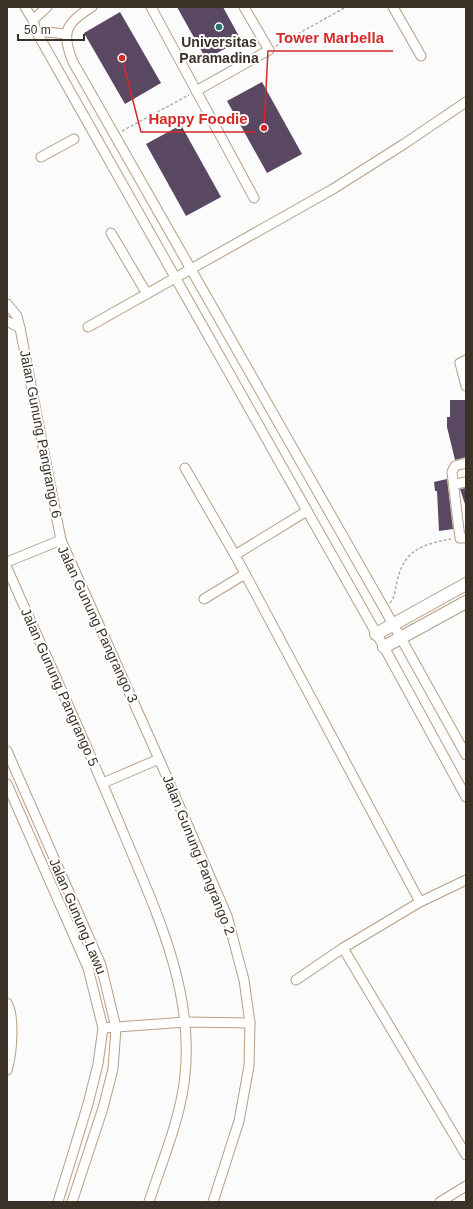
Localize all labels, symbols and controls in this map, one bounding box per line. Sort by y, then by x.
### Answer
scale bar [18,16,84,42]
marker: Universitas Paramadina [214,22,224,32]
text: 50 m [24,23,51,37]
callout: Tower Marbella [268,24,393,51]
text: Tower Marbella [276,29,385,46]
place label: Universitas Paramadina [179,34,259,66]
callout: Happy Foodie [141,105,256,132]
text: Happy Foodie [148,110,248,127]
street label: Jalan Gunung Pangrango 6 [17,348,65,520]
street label: Jalan Gunung Pangrango 3 [55,543,142,705]
street label: Jalan Gunung Pangrango 5 [18,606,102,769]
street label: Jalan Gunung Pangrango 2 [160,773,239,938]
street label: Jalan Gunung Lawu [46,856,110,976]

